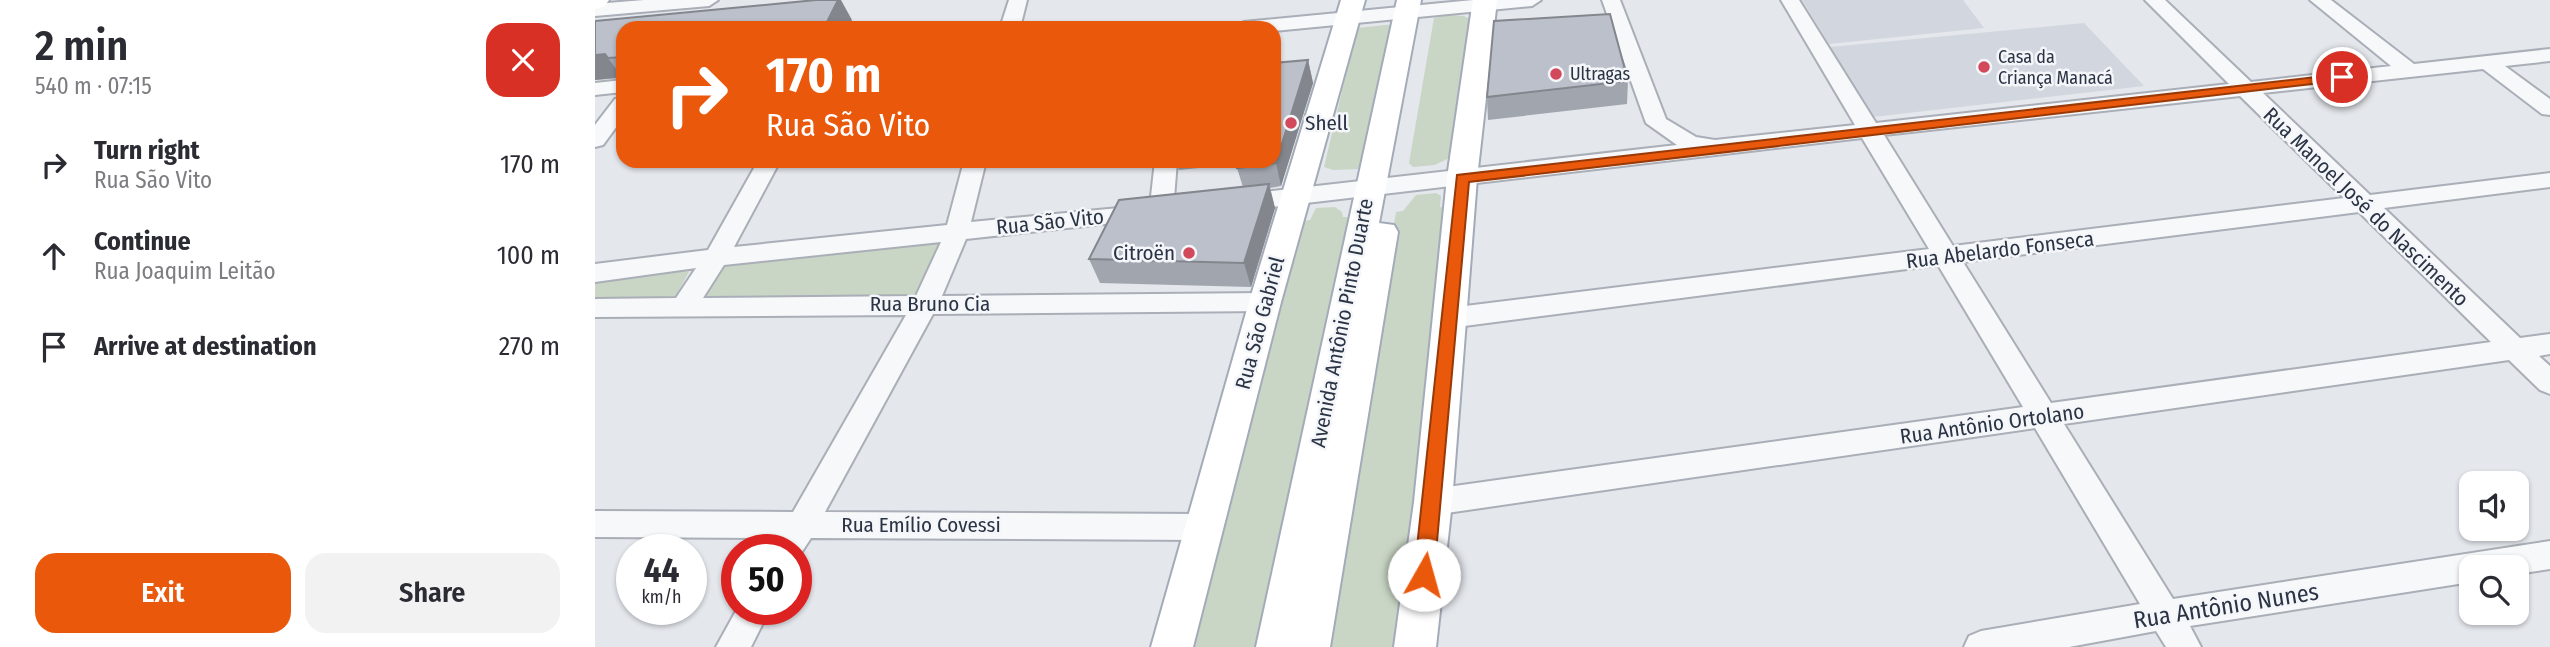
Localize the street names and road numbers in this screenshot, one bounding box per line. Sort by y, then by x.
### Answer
street label: Rua Manoel José do Nascimento [2258,102,2474,312]
street label: Avenida Antônio Pinto Duarte [1305,196,1379,450]
street label: Rua São Vito [995,203,1105,241]
street label: Rua Abelardo Fonseca [1905,226,2095,274]
street label: Rua São Gabriel [1230,253,1290,392]
street label: Rua Bruno Cia [870,291,990,317]
street label: Rua Antônio Ortolano [1898,398,2086,450]
street label: Rua Emílio Covessi [841,512,1001,538]
street label: Rua Antônio Nunes [2131,578,2321,634]

